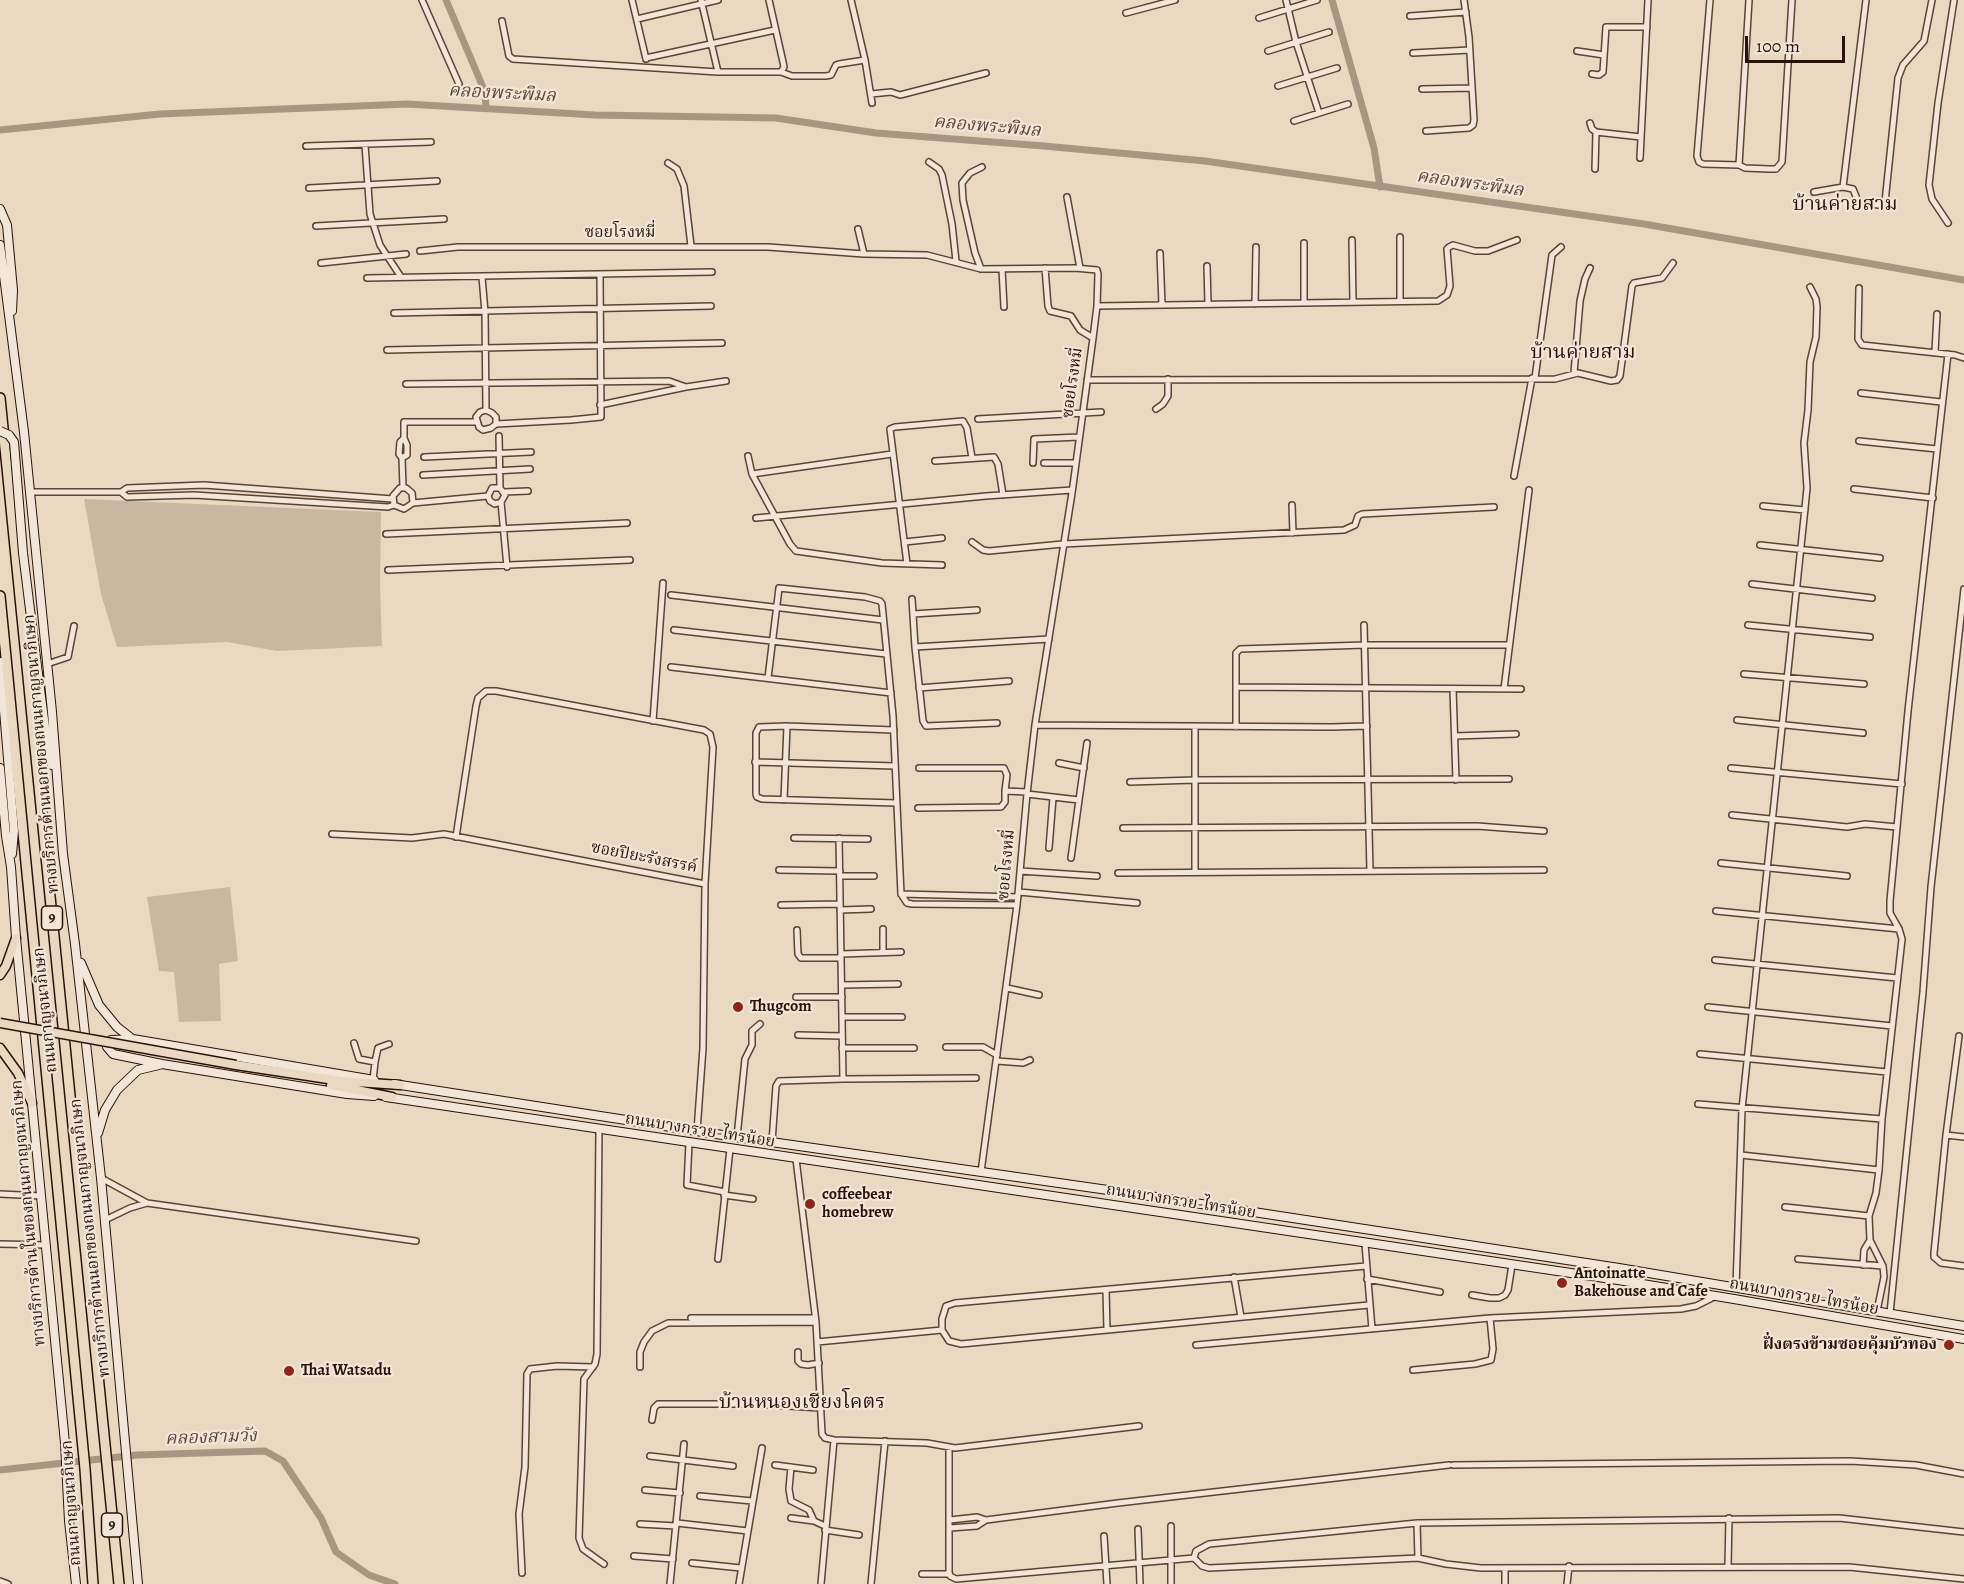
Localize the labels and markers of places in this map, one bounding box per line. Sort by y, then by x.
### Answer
place label: Thugcom [750,997,812,1017]
marker: Thugcom [731,1000,745,1014]
place label: coffeebear homebrew [822,1185,893,1223]
marker: coffeebear homebrew [803,1197,817,1211]
place label: Antoinatte Bakehouse and Cafe [1574,1264,1708,1302]
marker: Antoinatte Bakehouse and Cafe [1555,1276,1569,1290]
place label: ฝั่งตรงข้ามซอยคุ้มบัวทอง [1763,1335,1937,1355]
marker: ฝั่งตรงข้ามซอยคุ้มบัวทอง [1942,1338,1956,1352]
place label: Thai Watsadu [301,1361,391,1381]
marker: Thai Watsadu [282,1364,296,1378]

